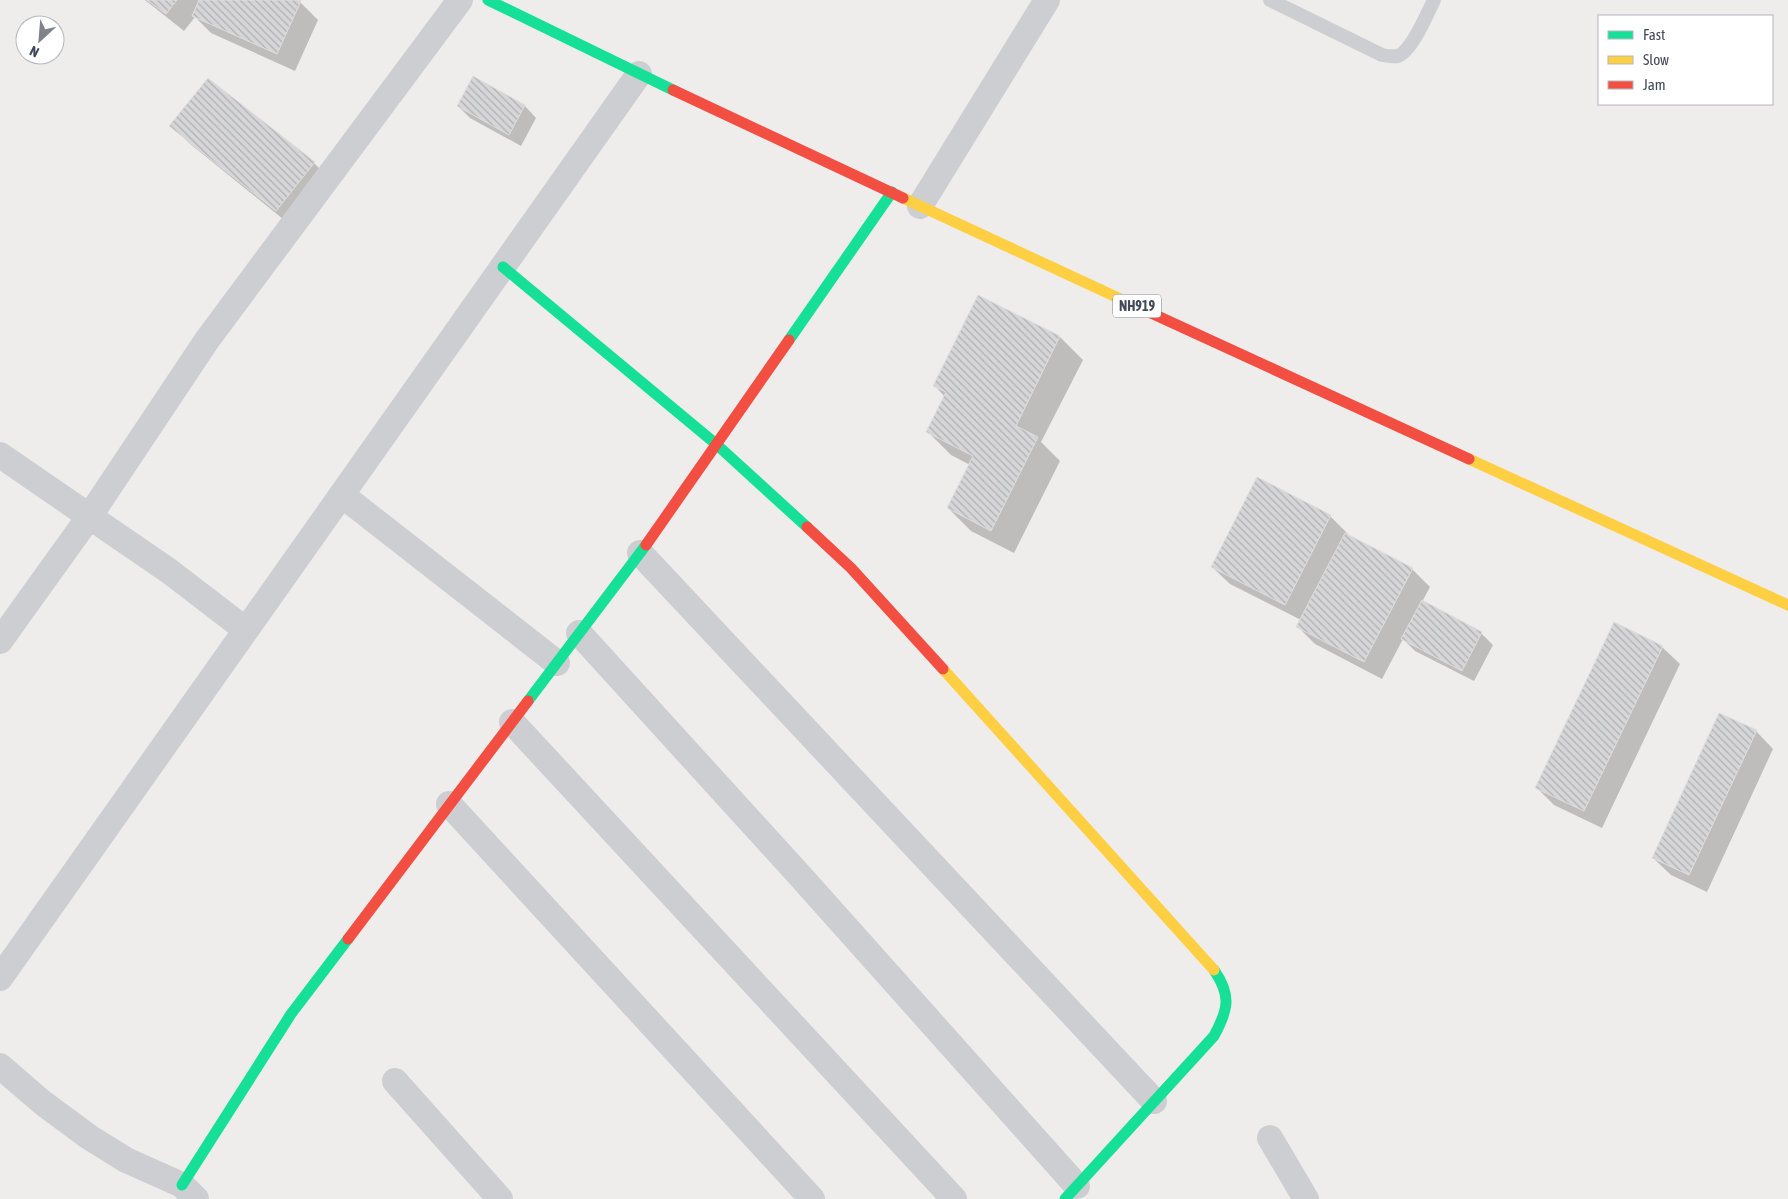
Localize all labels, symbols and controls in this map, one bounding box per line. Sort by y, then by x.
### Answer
north arrow [15,15,65,65]
legend [1598,15,1773,105]
text: Fast [1643,26,1665,43]
text: N [27,43,42,61]
text: Slow [1643,51,1669,68]
text: Jam [1643,76,1666,93]
road number: NH919 [1113,294,1161,318]

